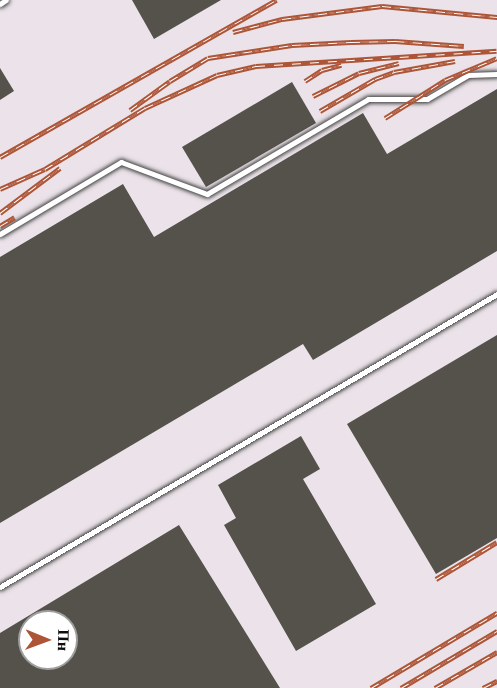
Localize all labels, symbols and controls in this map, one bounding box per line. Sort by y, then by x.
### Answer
north arrow [18,610,78,670]
text: Пн [54,629,74,651]

